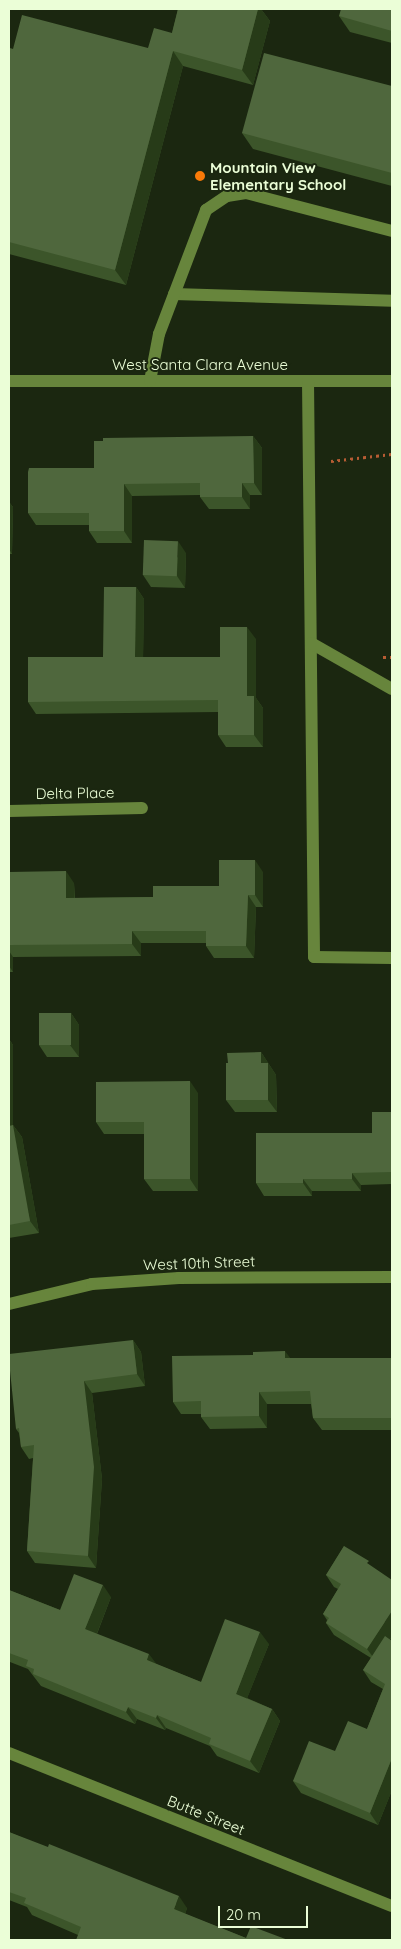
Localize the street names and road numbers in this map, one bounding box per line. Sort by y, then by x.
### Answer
street label: West Santa Clara Avenue [112,356,288,374]
street label: Delta Place [35,783,115,803]
street label: West 10th Street [143,1252,255,1274]
street label: Butte Street [165,1791,247,1839]

